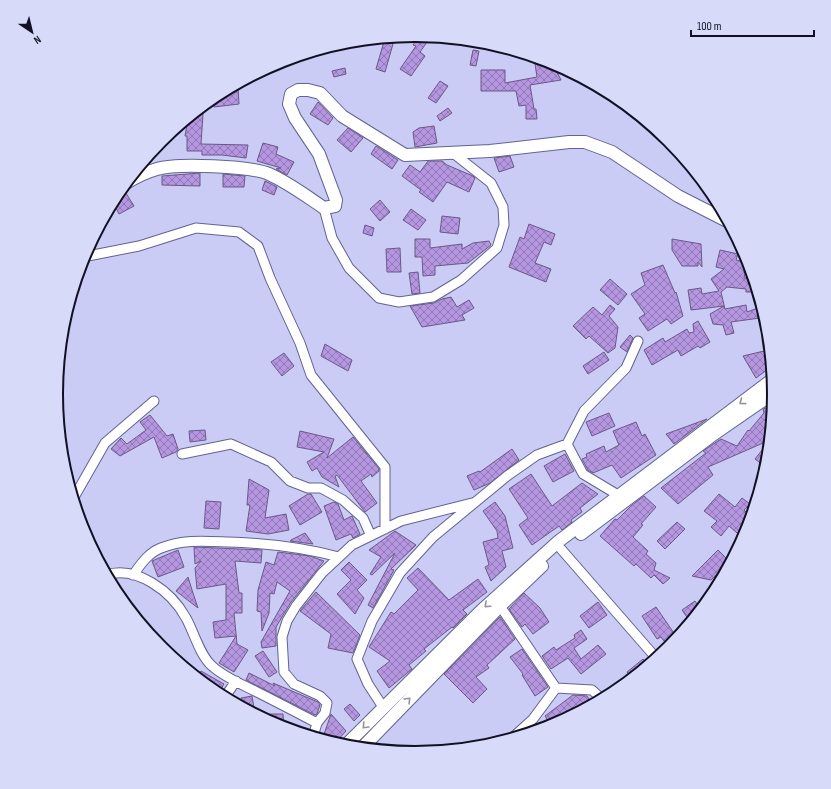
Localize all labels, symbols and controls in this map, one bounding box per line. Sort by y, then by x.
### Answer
north arrow [12,12,52,52]
scale bar [691,12,814,38]
text: 100 m [697,19,722,34]
text: N [31,33,44,47]
one-way arrow [740,397,747,404]
one-way arrow [484,600,492,607]
one-way arrow [403,697,411,705]
one-way arrow [362,721,370,729]

